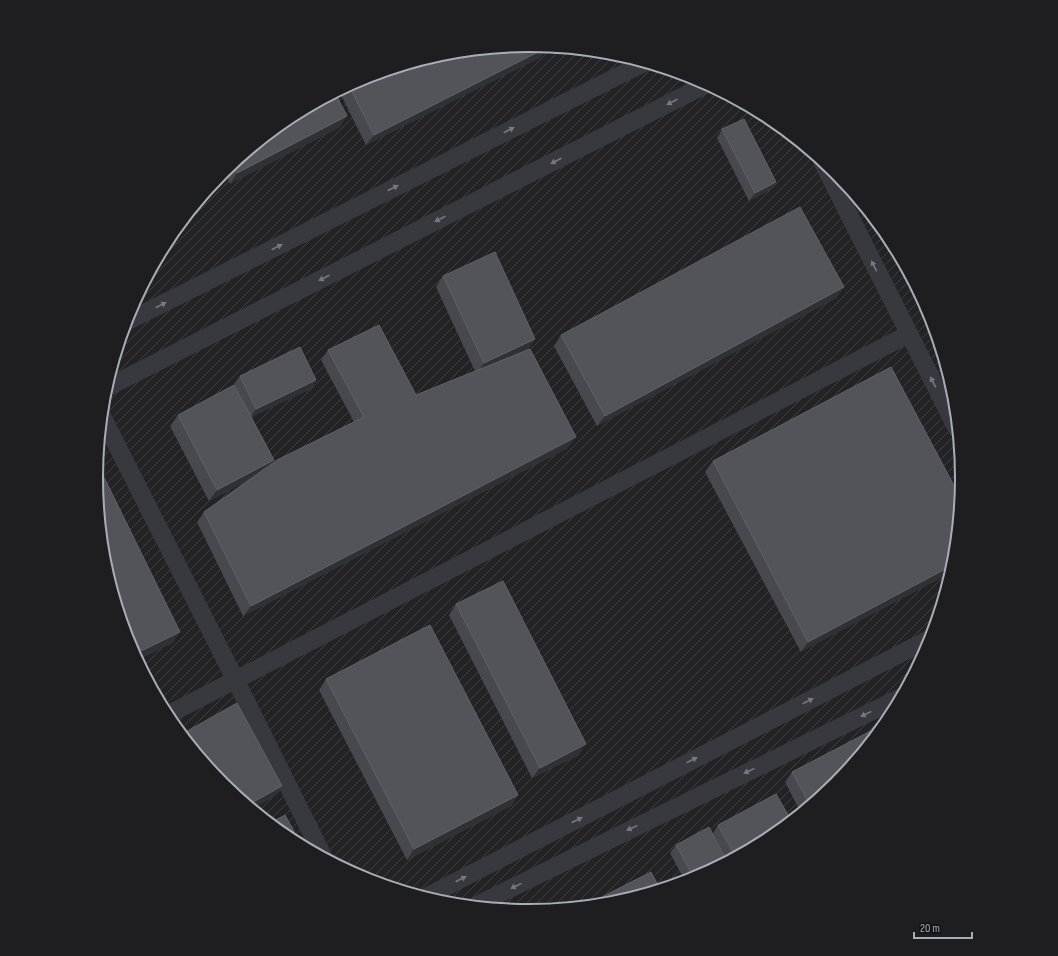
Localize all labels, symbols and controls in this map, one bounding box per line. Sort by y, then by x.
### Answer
one-way arrow [666,99,678,105]
one-way arrow [504,127,515,133]
one-way arrow [550,157,562,164]
one-way arrow [387,185,399,192]
one-way arrow [434,216,446,222]
one-way arrow [271,244,283,250]
one-way arrow [871,260,878,271]
one-way arrow [318,275,330,281]
one-way arrow [155,302,167,308]
one-way arrow [930,376,936,387]
one-way arrow [802,698,814,704]
one-way arrow [860,711,871,717]
one-way arrow [687,757,698,764]
one-way arrow [743,768,755,774]
one-way arrow [571,817,582,823]
one-way arrow [627,825,638,832]
one-way arrow [455,876,467,883]
one-way arrow [510,883,521,889]
scale bar [914,914,972,940]
text: 20 m [920,921,940,936]

